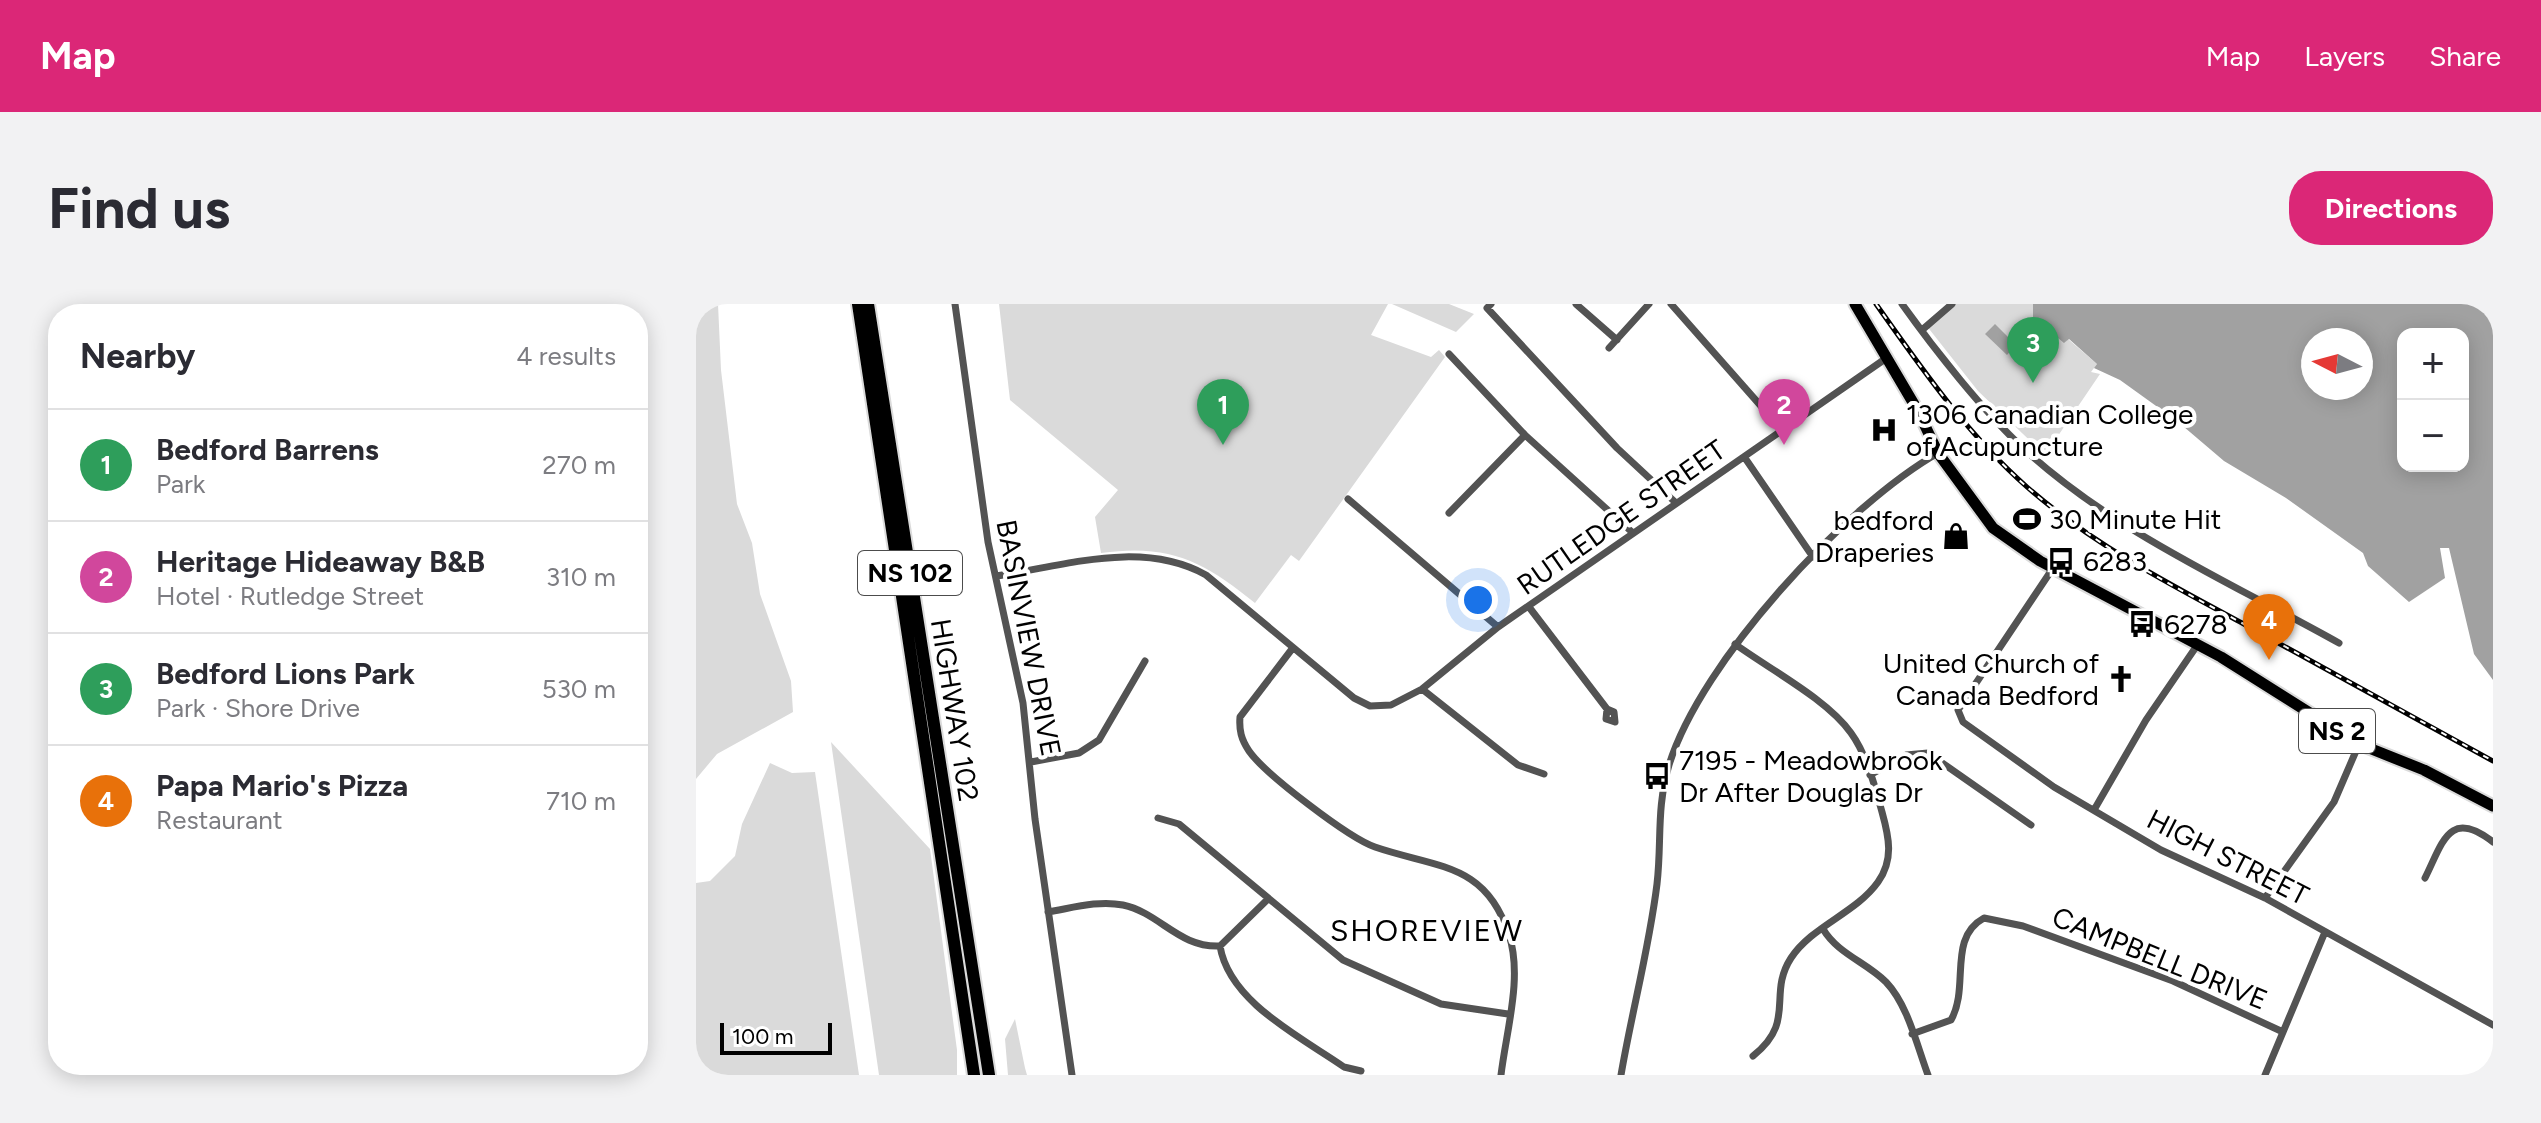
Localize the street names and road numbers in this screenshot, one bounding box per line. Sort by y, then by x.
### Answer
street label: RUTLEDGE STREET [1510,432,1732,602]
street label: BASINVIEW DRIVE [989,517,1069,759]
road number: NS 102 [858,551,962,595]
street label: HIGHWAY 102 [924,616,986,804]
road number: NS 2 [2299,709,2375,753]
street label: HIGH STREET [2142,802,2315,912]
street label: CAMPBELL DRIVE [2047,899,2273,1017]

